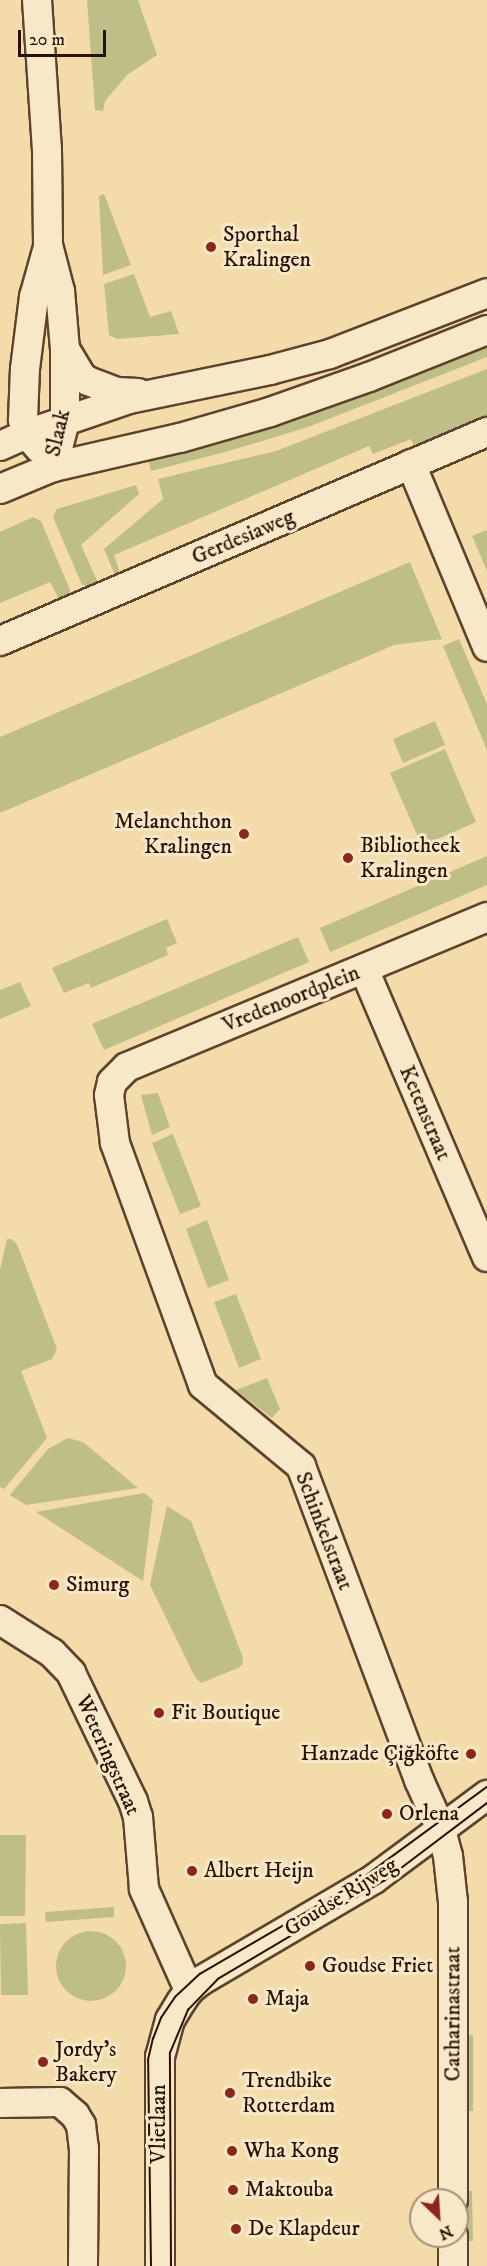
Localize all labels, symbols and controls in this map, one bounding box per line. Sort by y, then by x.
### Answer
scale bar [21,18,110,56]
text: 20 m [29,29,65,51]
place label: Sporthal Kralingen [223,221,311,272]
marker: Sporthal Kralingen [204,240,218,254]
street label: Slaak [40,407,76,459]
street label: Gerdesiaweg [188,504,298,570]
place label: Melanchthon Kralingen [114,808,232,860]
marker: Melanchthon Kralingen [237,827,251,841]
place label: Bibliotheek Kralingen [360,832,460,884]
marker: Bibliotheek Kralingen [341,851,355,865]
street label: Vredenoordplein [219,959,363,1039]
street label: Ketenstraat [393,1062,457,1164]
street label: Schinkelstraat [289,1468,359,1594]
place label: Simurg [66,1572,129,1598]
marker: Simurg [47,1578,61,1592]
street label: Weteringstraat [70,1691,146,1819]
place label: Fit Boutique [171,1700,280,1726]
marker: Fit Boutique [152,1706,166,1720]
place label: Hanzade Çiğköfte [301,1741,459,1767]
marker: Hanzade Çiğköfte [464,1747,478,1761]
place label: Orlena [399,1801,459,1827]
marker: Orlena [380,1807,394,1821]
street label: Goudse Rijweg [280,1852,402,1942]
place label: Albert Heijn [204,1858,314,1884]
marker: Albert Heijn [185,1864,199,1878]
street label: Catharinastraat [440,1947,466,2081]
place label: Goudse Friet [322,1953,433,1979]
marker: Goudse Friet [303,1959,317,1973]
place label: Maja [265,1986,309,2012]
marker: Maja [246,1992,260,2006]
place label: Jordy's Bakery [55,2036,117,2088]
marker: Jordy's Bakery [36,2055,50,2069]
place label: Trendbike Rotterdam [242,2067,335,2118]
street label: Vlietlaan [146,2084,172,2164]
marker: Trendbike Rotterdam [223,2086,237,2100]
place label: Wha Kong [244,2138,339,2164]
marker: Wha Kong [225,2144,239,2158]
place label: Maktouba [245,2177,333,2203]
marker: Maktouba [226,2183,240,2197]
north arrow [409,2188,469,2248]
place label: De Klapdeur [248,2216,360,2242]
text: N [436,2221,456,2244]
marker: De Klapdeur [229,2222,243,2236]

